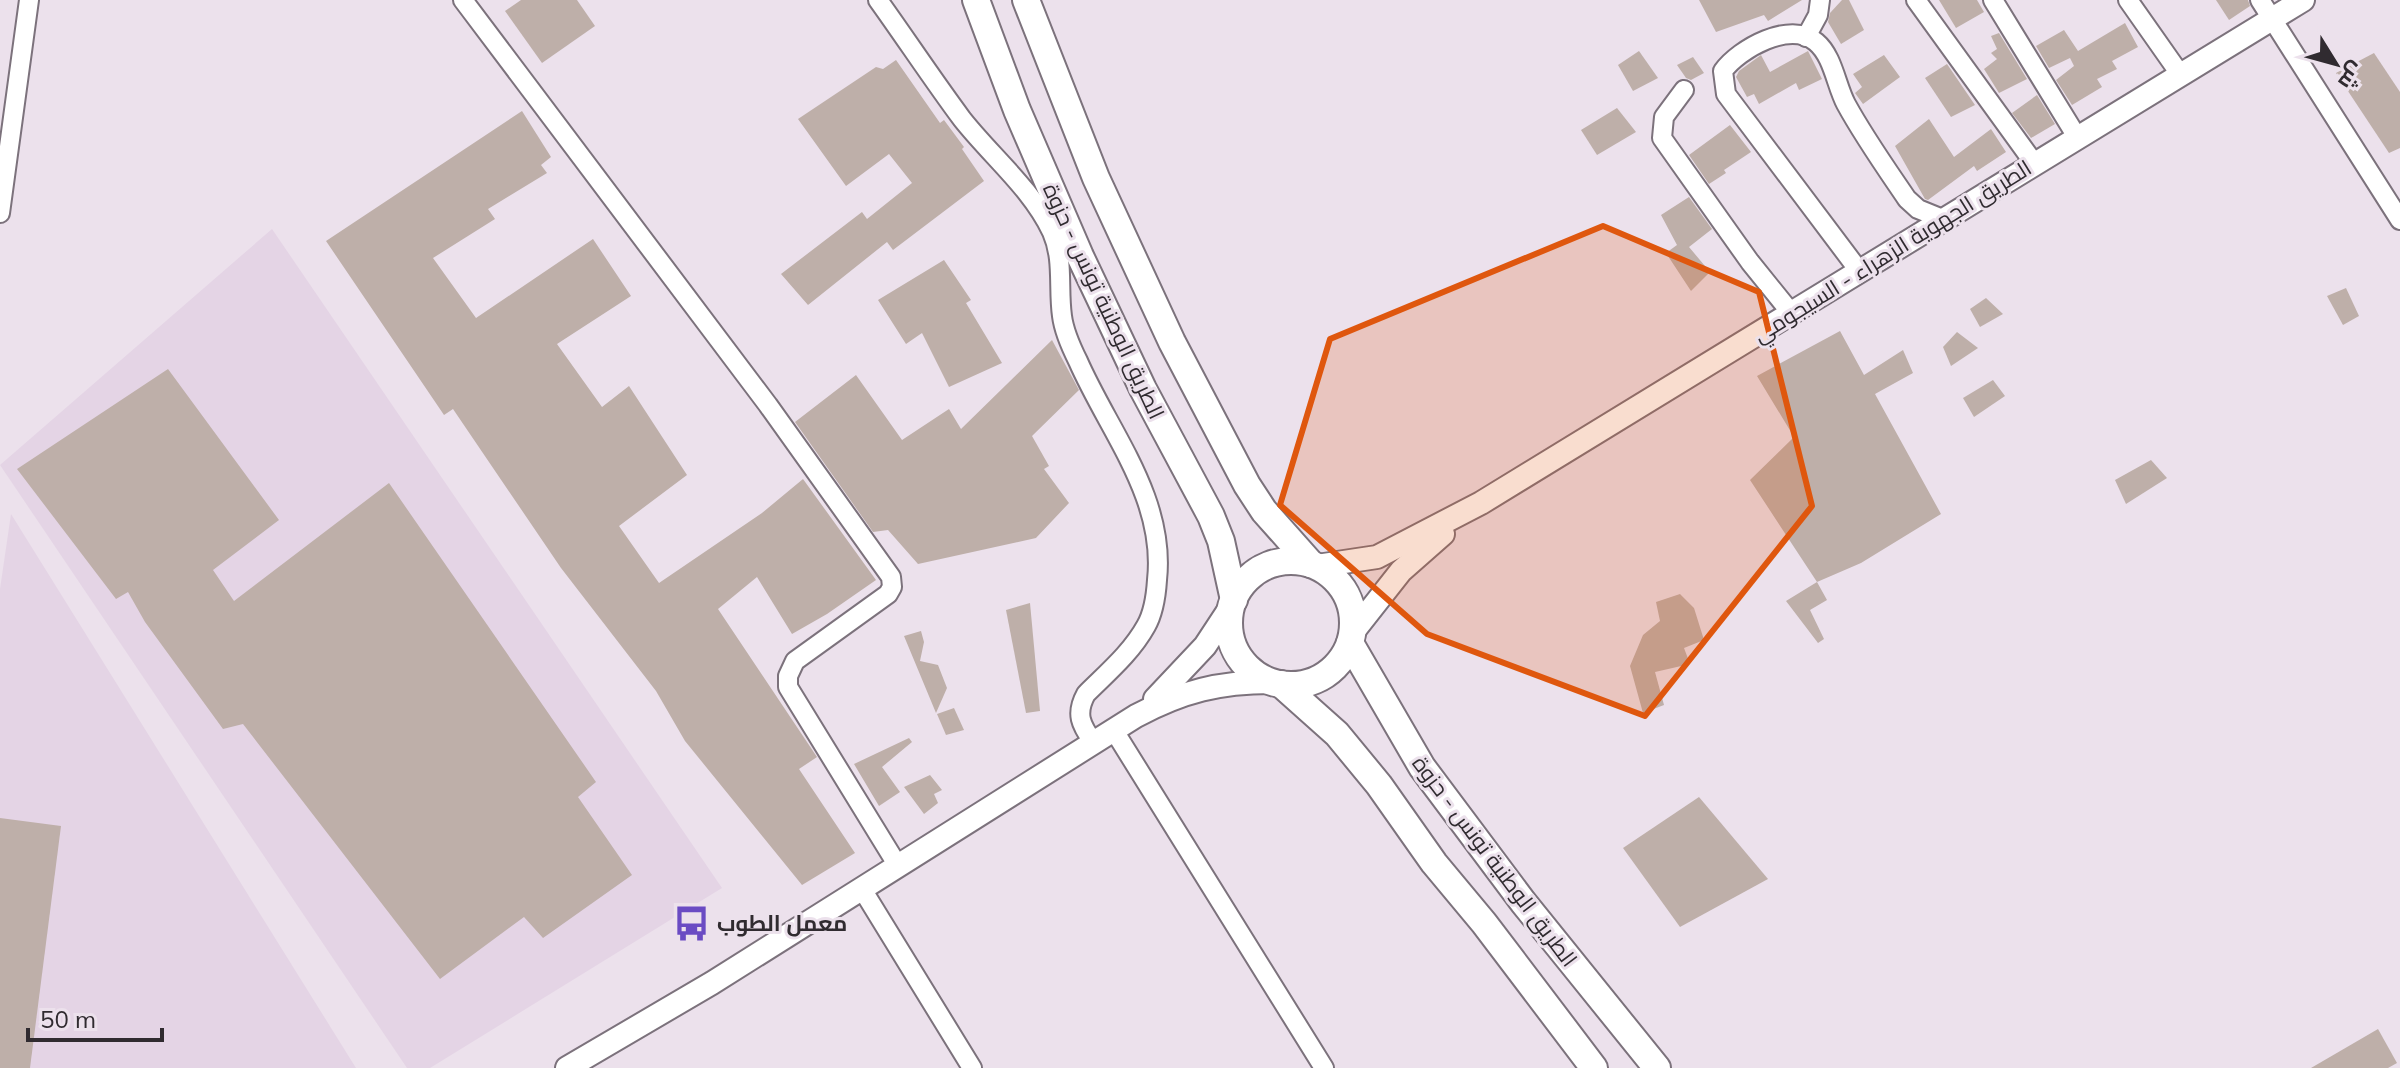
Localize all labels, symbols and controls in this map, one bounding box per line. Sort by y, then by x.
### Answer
north arrow [2296,24,2376,104]
text: ش [2332,56,2372,96]
street label: الطريق الجهوية الزهراء - السيجومي [1747,153,2038,351]
street label: الطريق الوطنية تونس - حزوة [1037,179,1171,423]
street label: الطريق الوطنية تونس - حزوة [1406,750,1584,972]
bus stop icon: معمل الطوب [672,904,710,942]
place label: معمل الطوب [717,909,847,937]
scale bar [28,992,162,1042]
text: 50 m [40,1004,96,1034]

